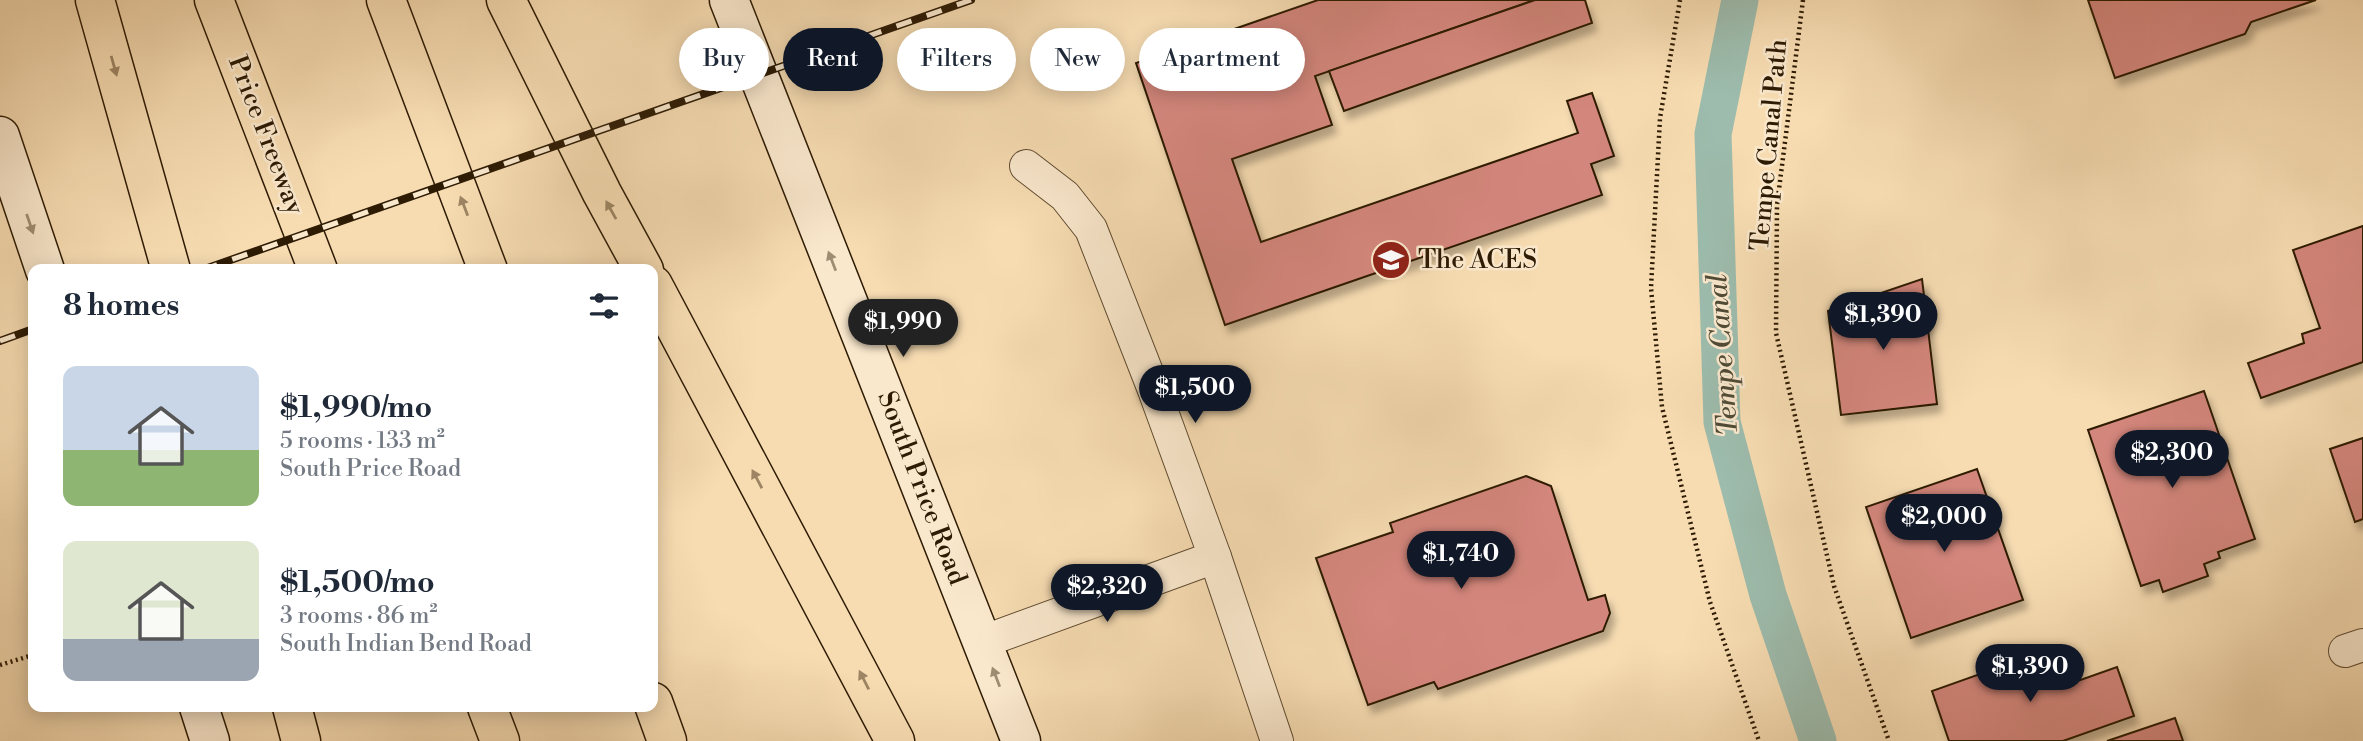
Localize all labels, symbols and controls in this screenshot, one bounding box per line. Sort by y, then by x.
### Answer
chip: Buy [679,28,769,91]
chip: Rent [783,28,883,91]
chip: Filters [897,28,1016,91]
chip: New [1030,28,1125,91]
chip: Apartment [1139,28,1305,91]
street label: Tempe Canal Path [1744,38,1794,252]
street label: Price Freeway [221,51,311,219]
one-way arrow [109,55,120,77]
one-way arrow [458,195,469,216]
one-way arrow [605,200,617,219]
one-way arrow [25,214,36,235]
school or university icon: The ACES [1370,239,1412,281]
place label: The ACES [1418,244,1537,276]
one-way arrow [827,250,838,271]
water label: Tempe Canal [1700,273,1746,437]
text: 8 homes [63,287,179,325]
icon: filters [585,287,623,325]
pin: $1,390 [1826,292,1940,352]
pin: $1,990 [846,300,960,359]
text: $1,390 [1844,301,1922,329]
text: $1,990 [864,308,942,336]
pin: $1,500 [1138,366,1252,425]
text: $1,500 [1155,374,1235,402]
street label: South Price Road [870,387,974,590]
text: $1,990/mo [280,389,432,427]
icon: home [119,394,203,478]
text: 5 rooms · 133 m² [280,427,445,455]
pin: $2,300 [2115,430,2229,490]
text: $2,300 [2131,439,2213,467]
text: South Price Road [280,455,461,483]
one-way arrow [752,469,763,489]
pin: $2,000 [1887,494,2001,554]
text: $2,000 [1901,503,1987,531]
pin: $1,740 [1404,532,1518,591]
text: $1,740 [1423,540,1499,568]
text: $1,500/mo [280,564,435,602]
pin: $2,320 [1050,564,1164,624]
icon: home [119,569,203,653]
text: $2,320 [1067,573,1147,601]
text: 3 rooms · 86 m² [280,602,437,630]
text: South Indian Bend Road [280,630,532,658]
pin: $1,390 [1973,644,2087,704]
text: $1,390 [1991,653,2069,681]
one-way arrow [991,667,1002,688]
one-way arrow [858,670,870,690]

